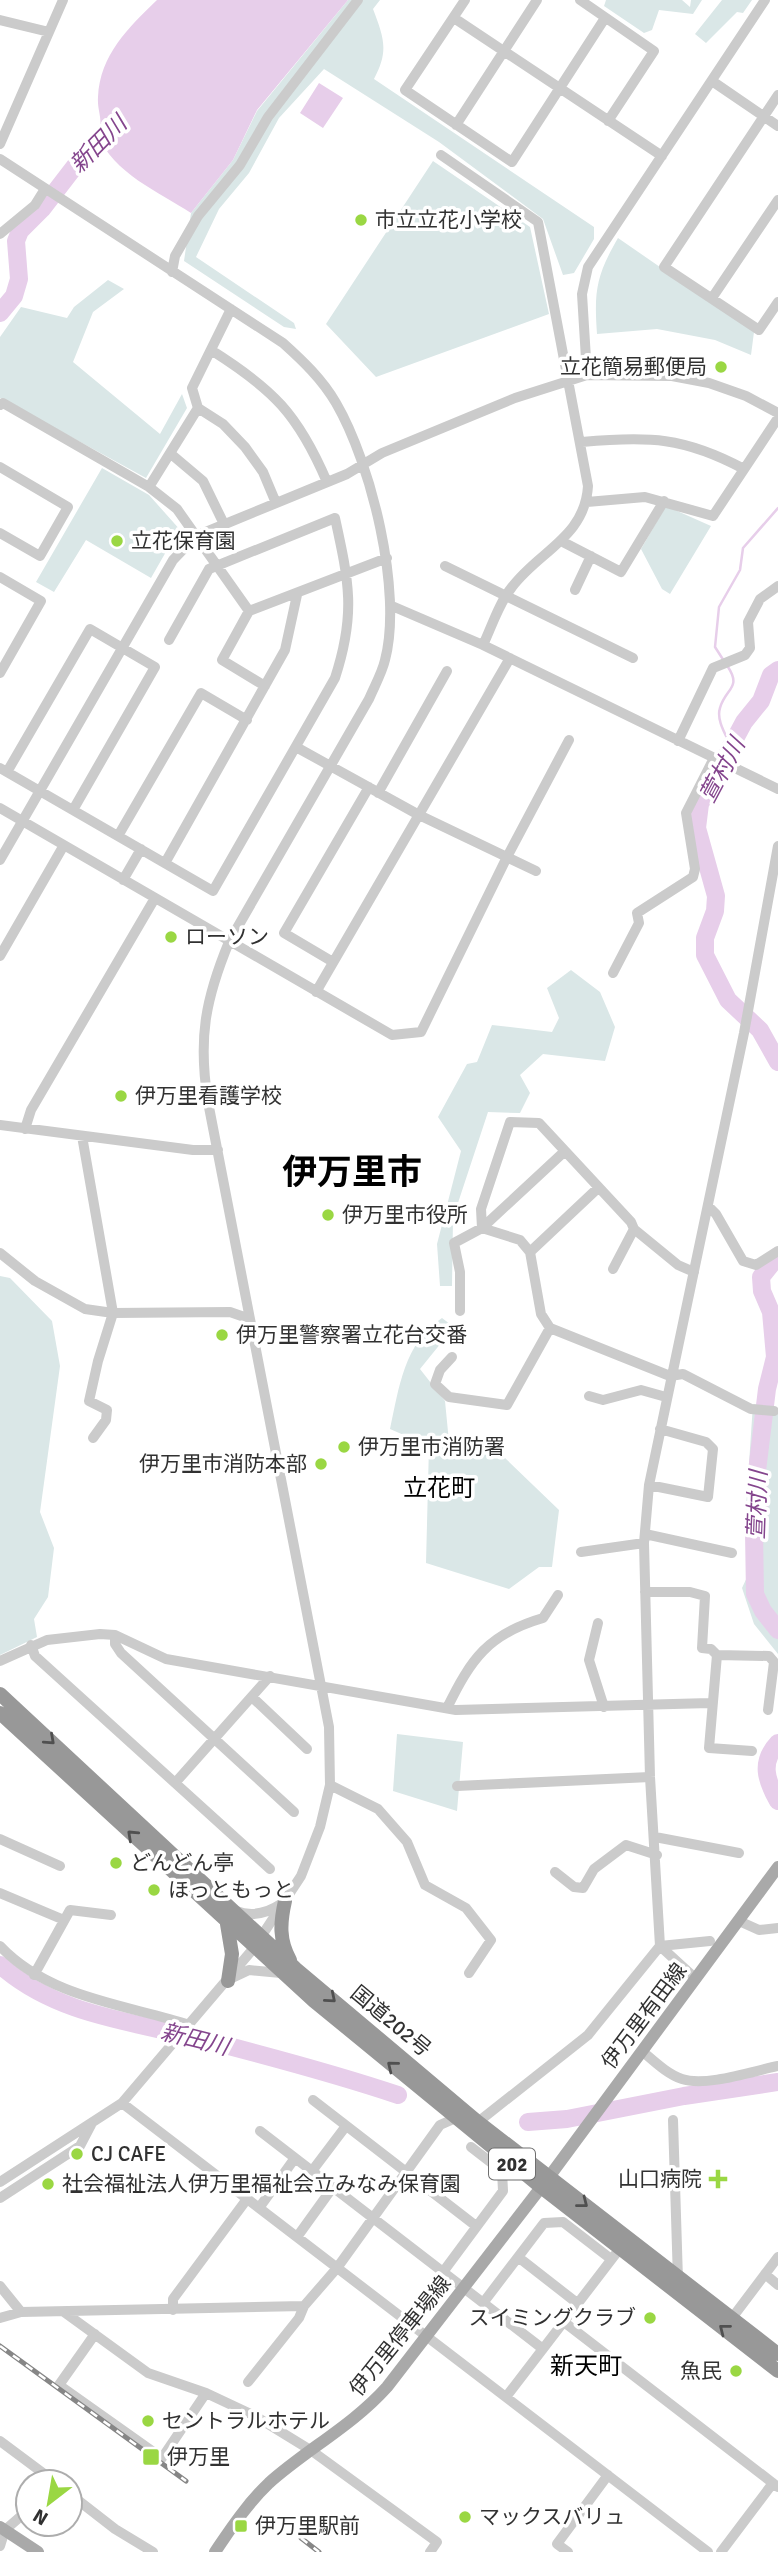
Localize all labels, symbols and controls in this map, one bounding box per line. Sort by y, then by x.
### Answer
water label: 新田川 [64,108,135,179]
place label: 市立立花小学校 [375,207,522,233]
marker: 市立立花小学校 [353,212,369,228]
place label: 立花簡易郵便局 [560,354,707,380]
marker: 立花簡易郵便局 [713,359,729,375]
place label: 立花保育園 [131,528,236,554]
marker: 立花保育園 [109,533,125,549]
water label: 萱村川 [693,730,753,808]
place label: ローソン [185,924,269,950]
marker: ローソン [163,929,179,945]
place label: 伊万里看護学校 [135,1083,282,1109]
marker: 伊万里看護学校 [113,1088,129,1104]
district label: 伊万里市 [282,1151,422,1194]
place label: 伊万里市役所 [342,1202,468,1228]
marker: 伊万里市役所 [320,1207,336,1223]
place label: 伊万里警察署立花台交番 [236,1322,467,1348]
marker: 伊万里警察署立花台交番 [214,1327,230,1343]
place label: 伊万里市消防署 [358,1434,505,1460]
marker: 伊万里市消防署 [336,1439,352,1455]
place label: 伊万里市消防本部 [139,1451,307,1477]
marker: 伊万里市消防本部 [313,1456,329,1472]
water label: 萱村川 [742,1467,773,1540]
district label: 立花町 [403,1473,475,1503]
one-way arrow [42,1732,55,1744]
one-way arrow [127,1830,140,1843]
place label: どんどん亭 [130,1850,234,1876]
marker: どんどん亭 [108,1855,124,1871]
place label: ほっともっと [168,1877,294,1903]
marker: ほっともっと [146,1882,162,1898]
street label: 伊万里有田線 [596,1958,692,2074]
street label: 国道202号 [345,1980,437,2062]
one-way arrow [322,1990,335,2002]
water label: 新田川 [158,2017,235,2063]
one-way arrow [388,2062,401,2074]
place label: CJ CAFE [91,2141,166,2167]
marker: CJ CAFE [69,2146,85,2162]
road number: 202 [489,2148,535,2180]
place label: 山口病院 [618,2166,702,2192]
marker: 山口病院 [708,2169,728,2189]
place label: 社会福祉法人伊万里福祉会立みなみ保育園 [62,2171,461,2197]
marker: 社会福祉法人伊万里福祉会立みなみ保育園 [40,2176,56,2192]
one-way arrow [576,2195,588,2208]
street label: 伊万里停車場線 [344,2271,456,2401]
place label: スイミングクラブ [468,2305,636,2331]
marker: スイミングクラブ [642,2310,658,2326]
one-way arrow [720,2324,732,2337]
district label: 新天町 [550,2351,622,2381]
place label: 魚民 [680,2358,722,2384]
marker: 魚民 [728,2363,744,2379]
place label: セントラルホテル [162,2408,330,2434]
marker: セントラルホテル [140,2413,156,2429]
place label: 伊万里 [167,2444,230,2470]
marker: 伊万里 [141,2447,161,2467]
north arrow [14,2468,84,2538]
text: N [29,2503,53,2530]
place label: マックスバリュ [479,2504,625,2530]
marker: マックスバリュ [457,2509,473,2525]
place label: 伊万里駅前 [255,2513,360,2539]
marker: 伊万里駅前 [233,2518,249,2534]

